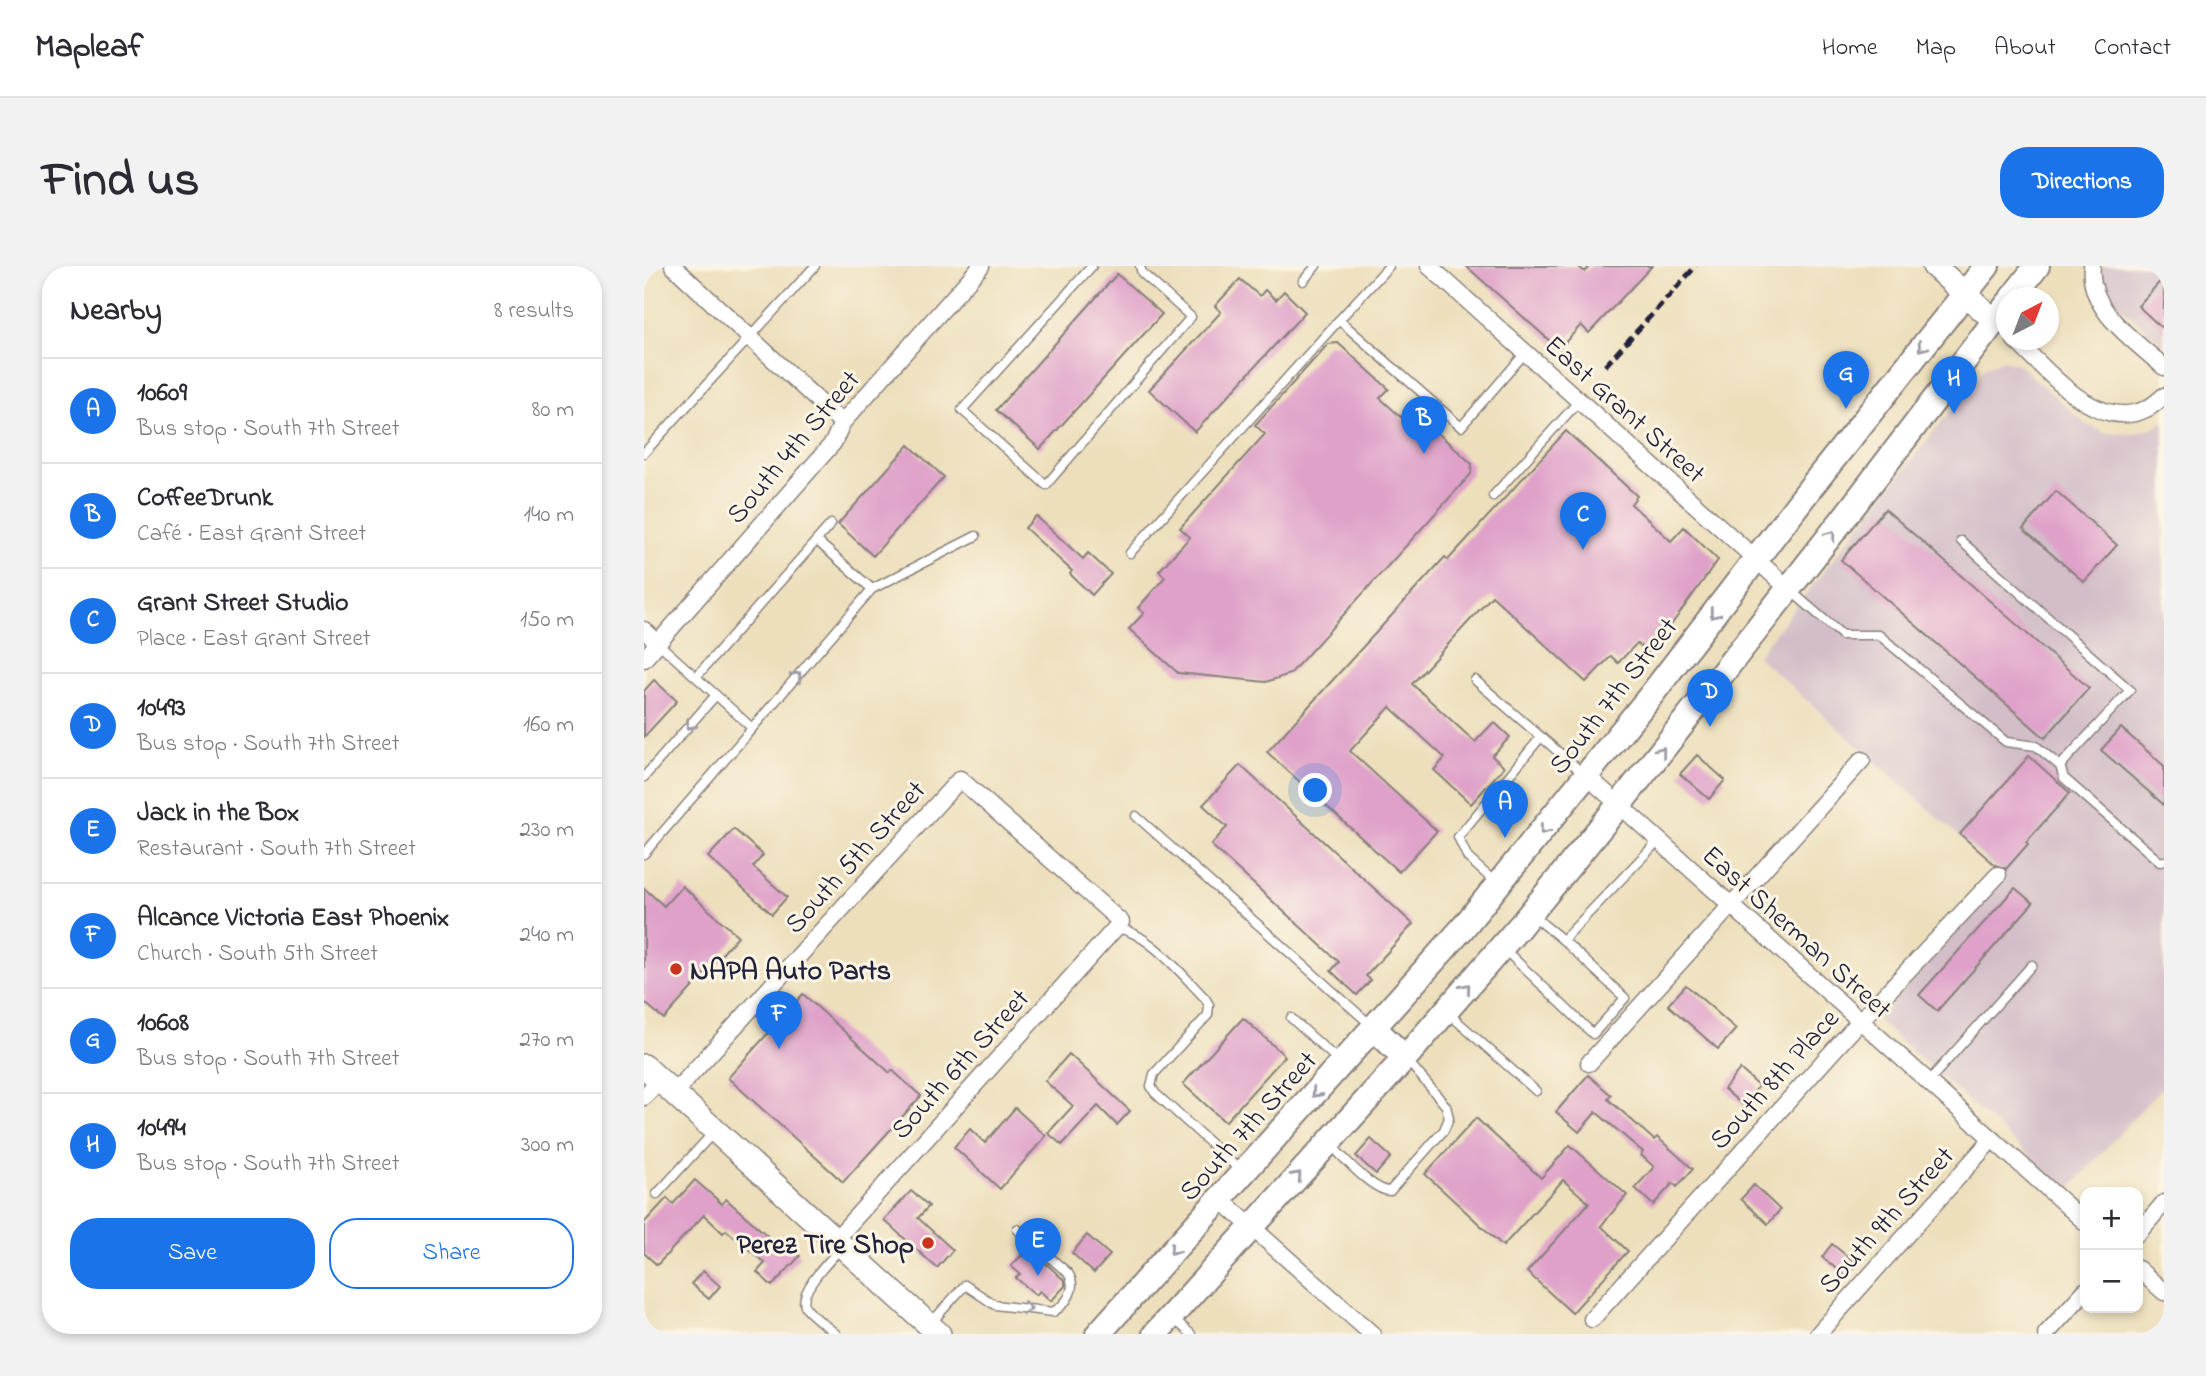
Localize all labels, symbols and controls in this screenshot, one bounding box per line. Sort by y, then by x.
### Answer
text: Mapleaf [35,24,143,72]
text: Home [1822,31,1878,66]
text: Map [1916,31,1956,66]
text: About [1994,31,2056,66]
text: Contact [2094,31,2171,66]
text: Find us [42,146,199,218]
button: Directions [2000,147,2164,218]
north arrow [1996,287,2059,350]
text: Nearby [70,290,162,334]
text: 8 results [494,295,574,328]
street label: East Grant Street [1534,327,1714,494]
one-way arrow [1917,339,1930,352]
pin: G [1823,351,1869,409]
pin: H [1931,356,1977,414]
street label: South 4th Street [718,362,871,534]
text: 10609 [137,375,187,413]
text: A [86,394,100,427]
text: 80 m [532,394,574,427]
pin: B [1401,396,1447,454]
text: Bus stop · South 7th Street [137,413,399,446]
text: CoffeeDrunk [137,480,273,518]
pin: C [1560,492,1606,550]
text: B [85,499,101,532]
text: 140 m [524,499,574,532]
text: Café · East Grant Street [137,518,366,551]
one-way arrow [1823,531,1835,544]
text: Grant Street Studio [137,585,349,623]
text: C [87,604,99,637]
text: 150 m [520,604,574,637]
one-way arrow [1709,606,1722,619]
street label: South 7th Street [1540,610,1689,785]
text: Place · East Grant Street [137,623,370,656]
pin: D [1687,669,1733,727]
one-way arrow [789,671,801,684]
text: 10493 [137,690,186,728]
text: D [85,709,101,742]
text: 160 m [523,709,574,742]
one-way arrow [686,716,698,729]
text: Bus stop · South 7th Street [137,728,399,761]
one-way arrow [1653,747,1665,760]
street label: South 5th Street [776,772,937,944]
your location [1298,773,1332,807]
pin: A [1482,780,1528,838]
text: Jack in the Box [137,795,299,833]
text: E [86,814,100,847]
text: 230 m [520,814,574,847]
one-way arrow [1540,821,1552,834]
text: Restaurant · South 7th Street [137,833,416,866]
street label: East Sherman Street [1691,837,1900,1030]
text: Alcance Victoria East Phoenix [137,900,449,938]
text: F [86,919,100,952]
text: 240 m [520,919,574,952]
text: Church · South 5th Street [137,938,378,971]
place label: NAPA Auto Parts [690,952,891,993]
marker: NAPA Auto Parts [668,961,684,977]
street label: South 6th Street [883,981,1041,1150]
one-way arrow [1458,983,1470,996]
pin: F [756,991,802,1049]
street label: South 8th Place [1701,1000,1851,1160]
text: 10608 [137,1005,189,1043]
text: G [86,1024,100,1057]
text: 270 m [520,1024,574,1057]
text: Bus stop · South 7th Street [137,1043,399,1076]
street label: South 7th Street [1171,1043,1328,1212]
one-way arrow [1311,1085,1324,1098]
text: 10494 [137,1110,186,1148]
text: H [86,1129,100,1162]
text: 300 m [521,1129,574,1162]
street label: South 9th Street [1810,1138,1965,1304]
text: Bus stop · South 7th Street [137,1148,399,1181]
one-way arrow [1289,1171,1301,1184]
map controls [2080,1187,2143,1313]
button: + [2080,1187,2143,1250]
button: Save [70,1218,315,1289]
button: Share [329,1218,574,1289]
pin: E [1015,1218,1061,1276]
place label: Perez Tire Shop [737,1226,914,1267]
marker: Perez Tire Shop [920,1235,936,1251]
one-way arrow [1170,1242,1183,1255]
button: − [2080,1250,2143,1313]
one-way arrow [1021,1301,1033,1316]

